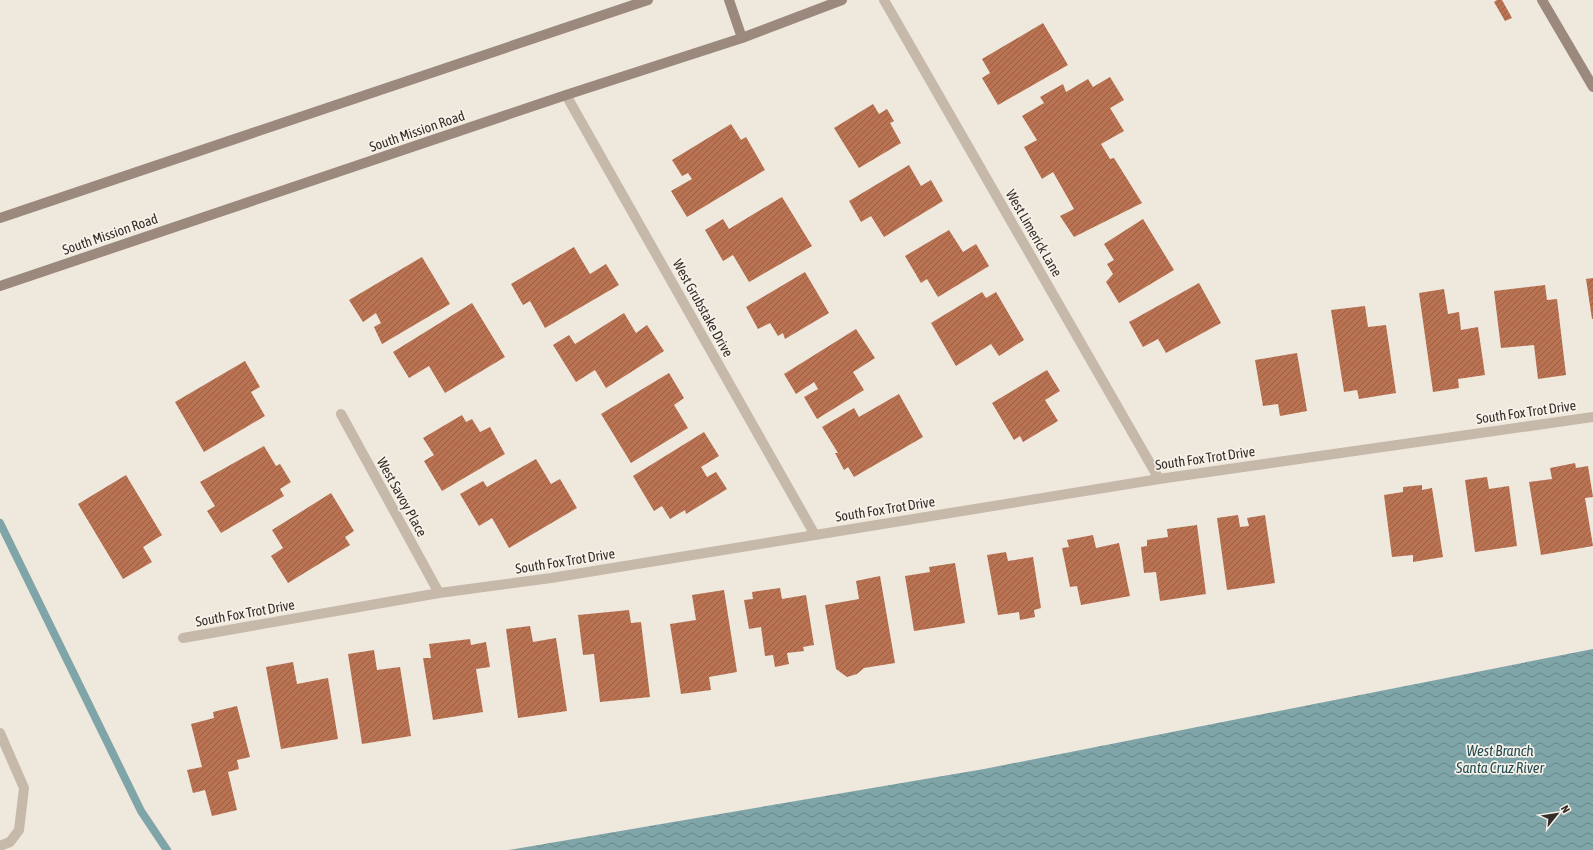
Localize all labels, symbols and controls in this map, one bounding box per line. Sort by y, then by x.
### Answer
street label: South Mission Road [367,107,467,155]
street label: West Limerick Lane [1003,187,1065,279]
street label: South Mission Road [60,210,160,258]
street label: West Grubstake Drive [670,257,736,359]
street label: South Fox Trot Drive [1475,397,1577,427]
street label: South Fox Trot Drive [1154,443,1256,473]
street label: West Savoy Place [374,455,430,539]
street label: South Fox Trot Drive [834,493,936,525]
street label: South Fox Trot Drive [514,545,616,577]
street label: South Fox Trot Drive [194,596,296,630]
water label: West Branch Santa Cruz River [1455,742,1544,776]
north arrow [1537,794,1577,834]
text: N [1559,803,1572,815]

